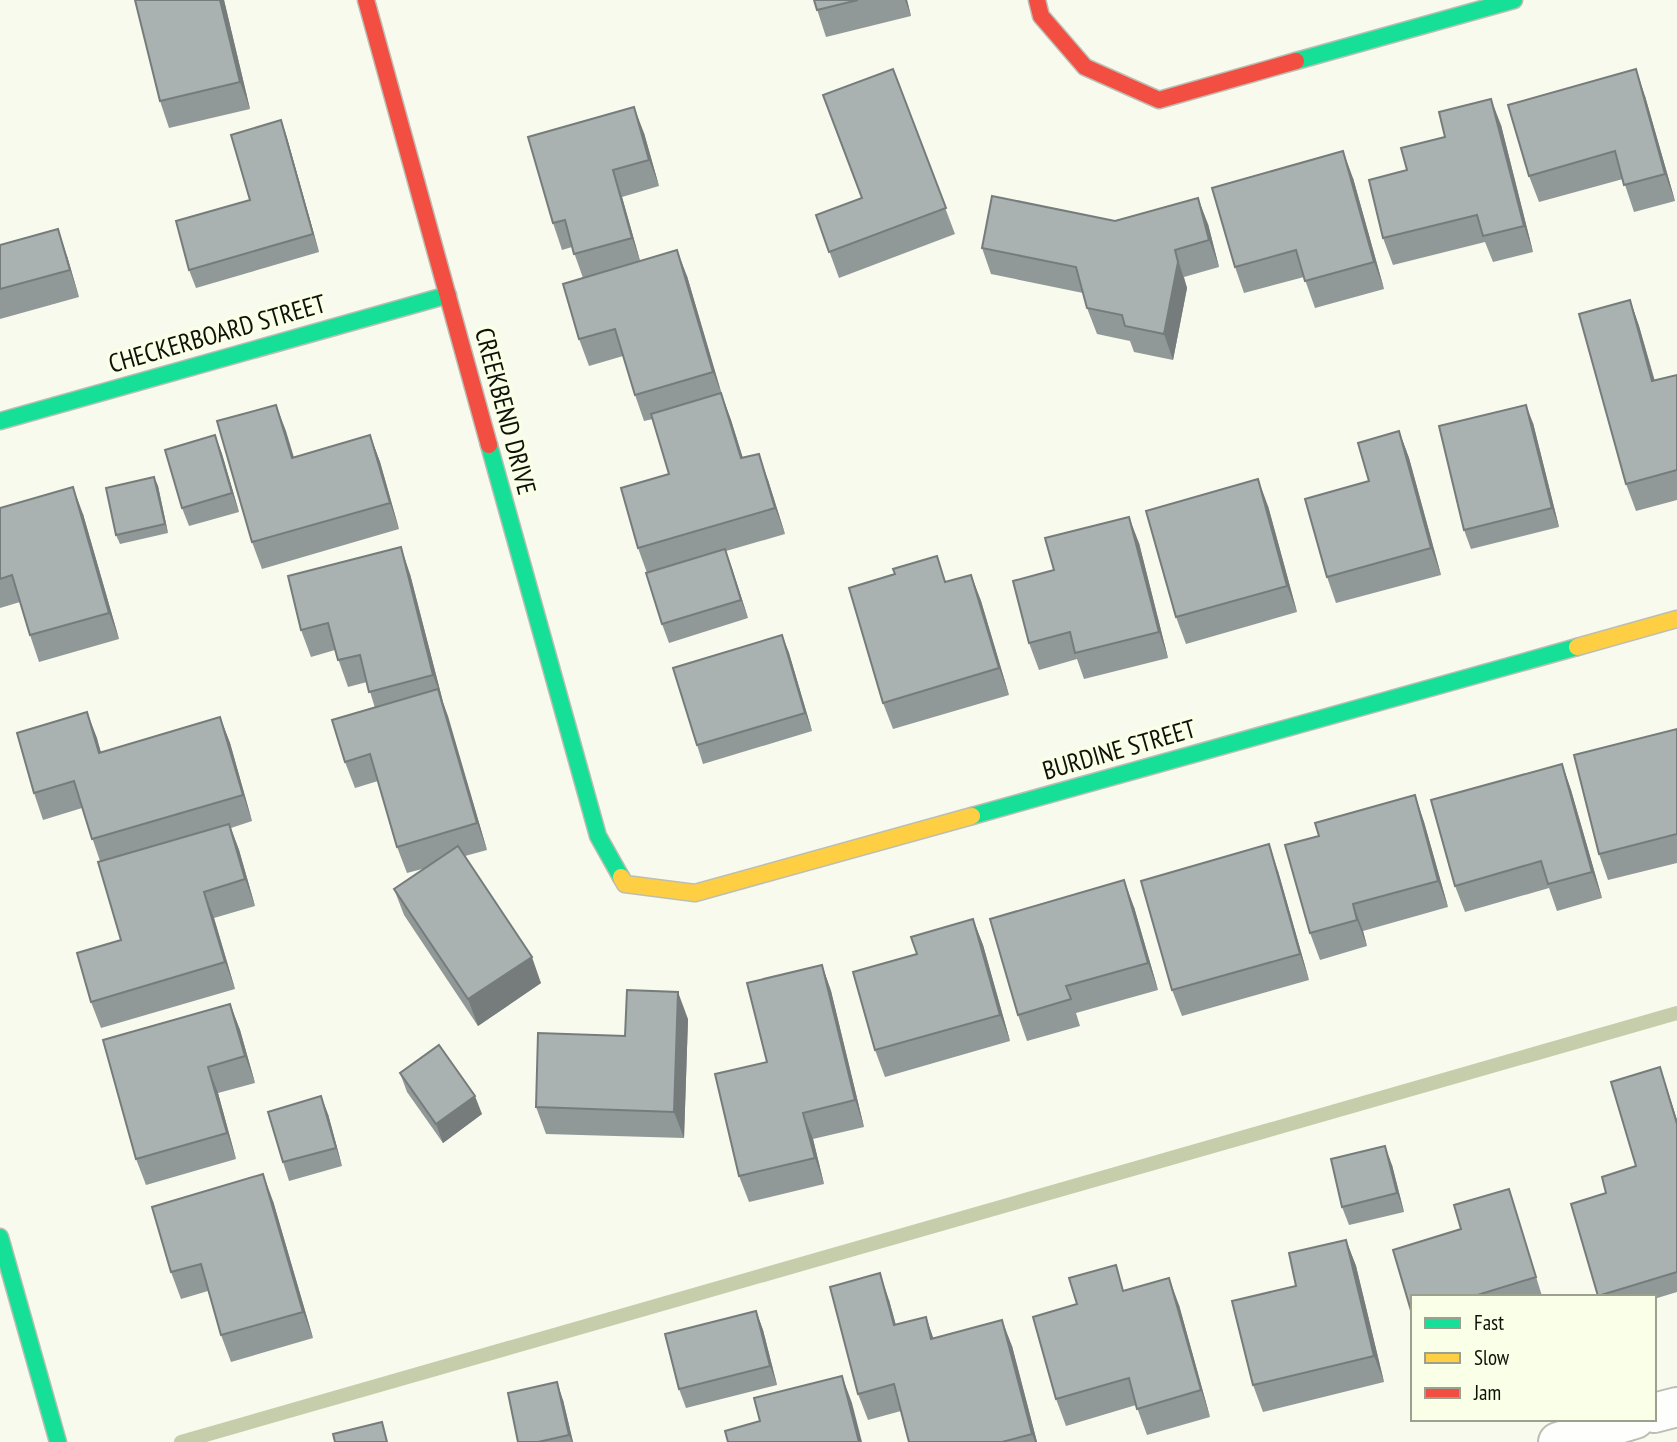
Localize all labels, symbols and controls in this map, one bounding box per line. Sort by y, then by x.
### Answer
street label: CHECKERBOARD STREET [105,286,330,380]
street label: CREEKBEND DRIVE [468,324,544,498]
street label: BURDINE STREET [1039,711,1200,787]
legend [1411,1295,1656,1421]
text: Fast [1474,1309,1504,1336]
text: Slow [1474,1344,1510,1371]
text: Jam [1473,1379,1501,1406]

